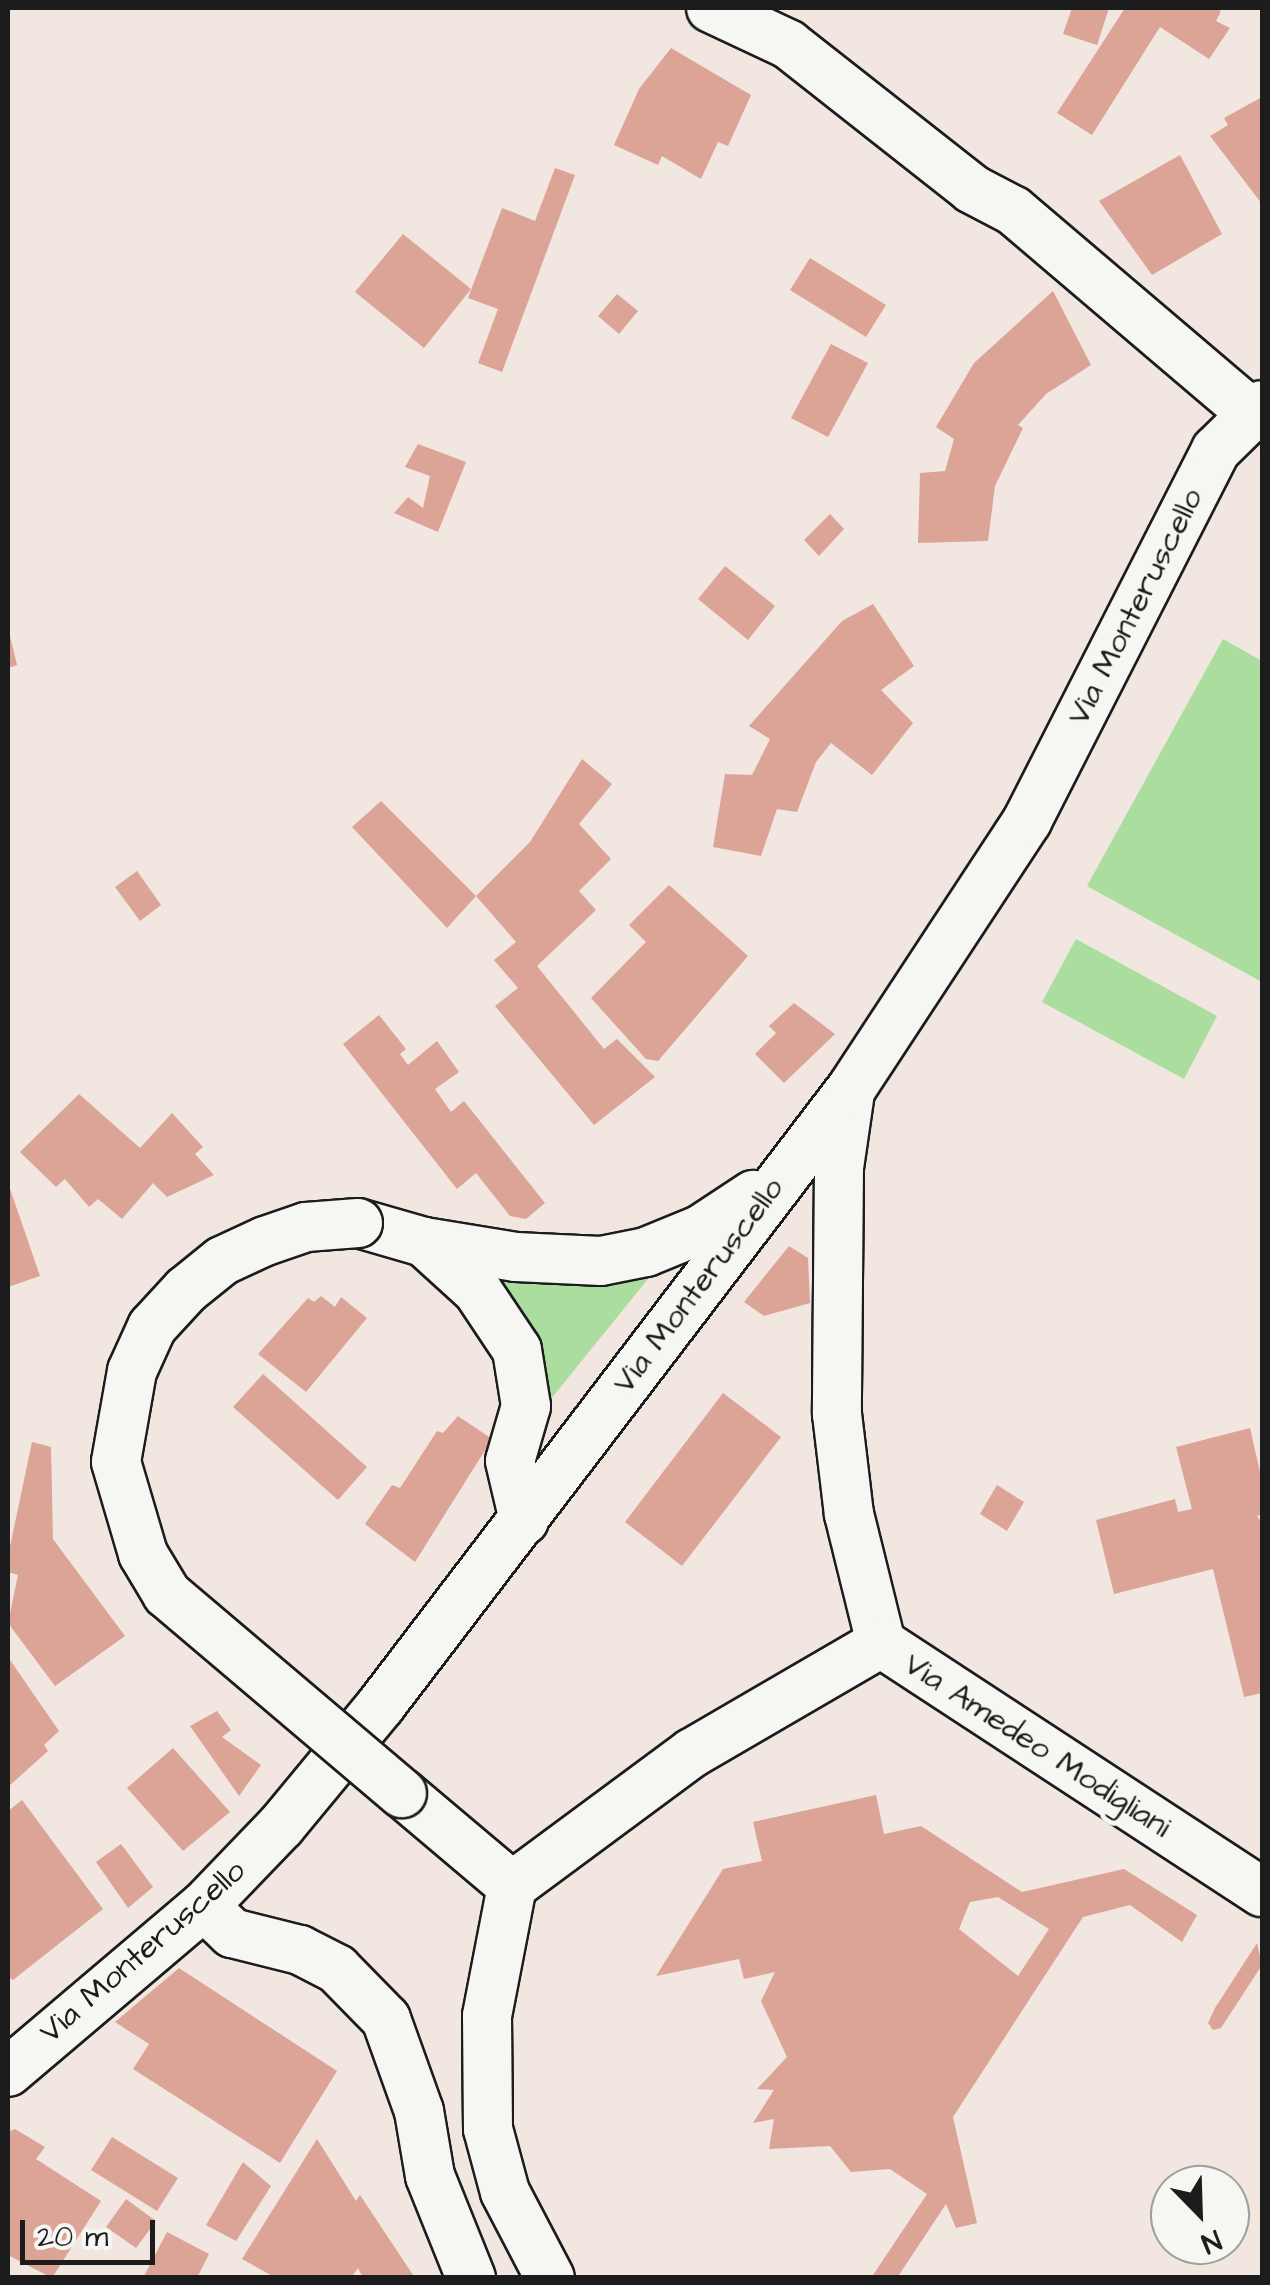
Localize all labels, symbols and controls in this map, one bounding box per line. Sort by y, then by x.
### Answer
street label: Via Monteruscello [1060,482,1212,732]
street label: Via Monteruscello [605,1170,793,1402]
street label: Via Amedeo Modigliani [896,1645,1178,1847]
street label: Via Monteruscello [32,1852,254,2052]
north arrow [1150,2165,1250,2265]
scale bar [25,2200,160,2262]
text: 20 m [37,2216,108,2258]
text: N [1195,2220,1227,2263]

